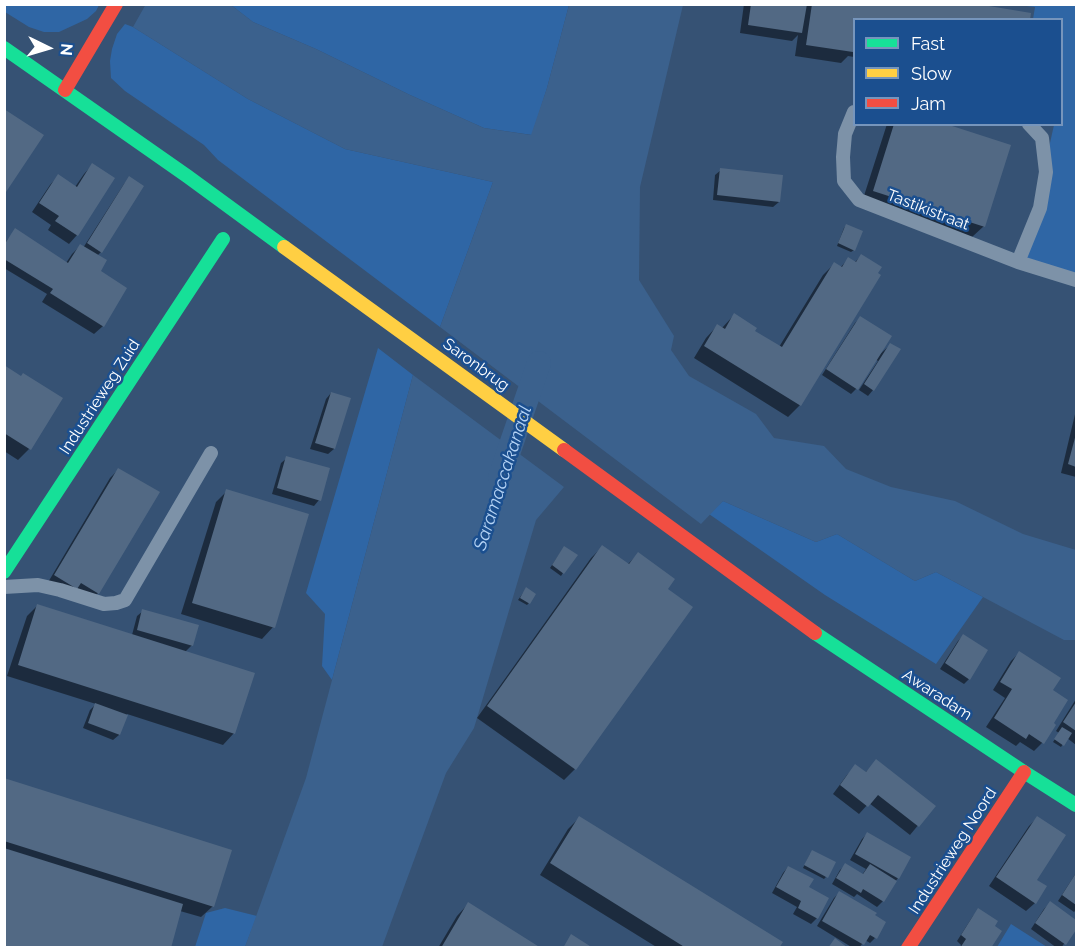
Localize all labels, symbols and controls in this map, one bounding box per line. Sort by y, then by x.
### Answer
north arrow [18,18,78,78]
legend [853,18,1063,126]
text: Fast [911,33,945,54]
text: N [56,43,76,57]
text: Slow [911,63,952,84]
text: Jam [911,93,946,114]
street label: Tastikistraat [884,185,972,235]
street label: Saronbrug [439,334,513,396]
street label: Industrieweg Zuid [56,336,144,458]
water label: Saramaccakanaal [469,403,537,553]
street label: Awaradam [898,665,976,725]
street label: Industrieweg Noord [905,784,1001,918]

